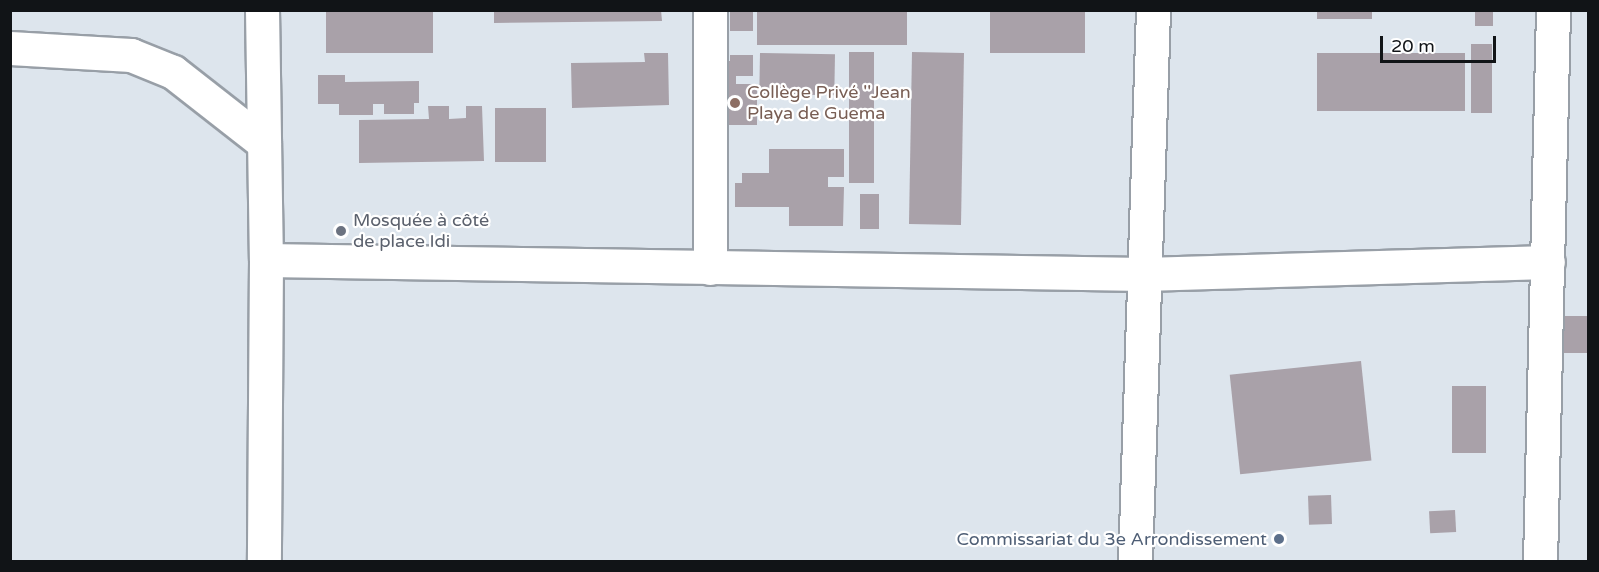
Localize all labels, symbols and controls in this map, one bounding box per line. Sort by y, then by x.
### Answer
scale bar [1383,24,1498,62]
text: 20 m [1391,35,1435,57]
place label: Collège Privé ''Jean Playa de Guema [747,82,911,124]
marker: Collège Privé ''Jean Playa de Guema [728,96,742,110]
place label: Mosquée à côté de place Idi [353,210,489,252]
marker: Mosquée à côté de place Idi [334,224,348,238]
place label: Commissariat du 3e Arrondissement [957,528,1267,550]
marker: Commissariat du 3e Arrondissement [1272,532,1286,546]

